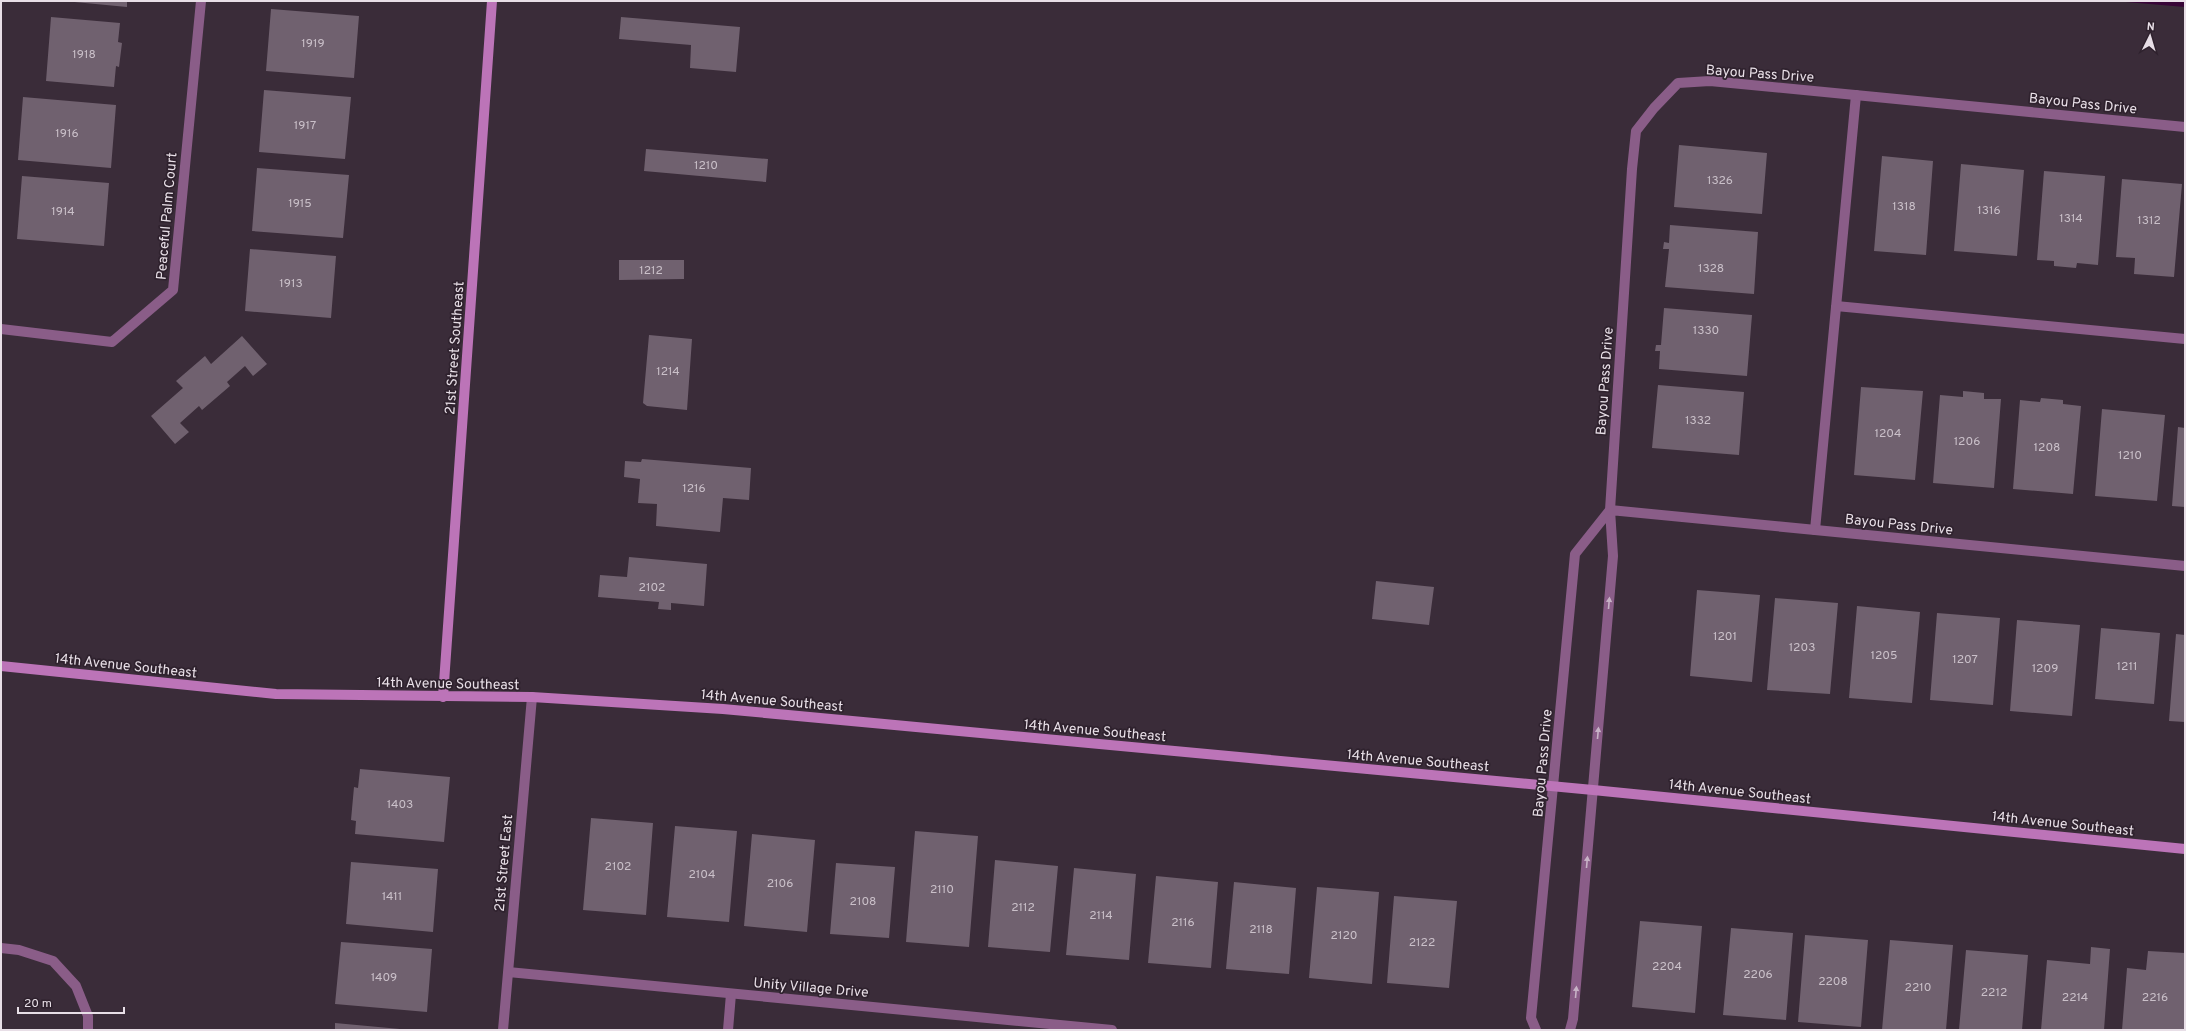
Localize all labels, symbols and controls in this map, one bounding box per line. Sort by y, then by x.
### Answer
north arrow [2130,16,2170,56]
text: N [2146,20,2155,34]
house number: 1919 [301,36,325,52]
house number: 1918 [72,47,96,63]
street label: Bayou Pass Drive [1705,62,1815,87]
street label: Bayou Pass Drive [2028,90,2138,119]
house number: 1917 [294,118,316,134]
house number: 1916 [55,126,79,142]
street label: Peaceful Palm Court [153,152,182,281]
house number: 1210 [694,158,718,174]
house number: 1326 [1707,173,1733,189]
house number: 1915 [288,196,312,212]
house number: 1318 [1892,199,1916,215]
house number: 1316 [1977,203,2001,219]
house number: 1914 [51,204,75,220]
house number: 1314 [2059,211,2083,227]
house number: 1312 [2137,213,2161,229]
house number: 1328 [1698,261,1724,277]
house number: 1212 [639,263,663,279]
house number: 1913 [279,276,303,292]
street label: 21st Street Southeast [442,281,469,415]
house number: 1330 [1693,323,1719,339]
street label: Bayou Pass Drive [1593,326,1618,436]
house number: 1214 [656,364,680,380]
house number: 1332 [1685,413,1711,429]
house number: 1204 [1875,426,1901,442]
house number: 1206 [1954,434,1980,450]
house number: 1208 [2034,440,2060,456]
house number: 1210 [2118,448,2142,464]
house number: 1216 [682,481,706,497]
street label: Bayou Pass Drive [1844,511,1954,540]
house number: 2102 [639,580,665,596]
one-way arrow [1606,597,1612,609]
house number: 1201 [1713,629,1737,645]
house number: 1203 [1789,640,1815,656]
house number: 1205 [1871,648,1897,664]
street label: 14th Avenue Southeast [54,651,198,682]
house number: 1207 [1952,652,1978,668]
house number: 1211 [2117,659,2137,675]
house number: 1209 [2032,661,2058,677]
street label: 14th Avenue Southeast [376,675,520,694]
street label: 14th Avenue Southeast [700,687,844,716]
street label: Bayou Pass Drive [1530,708,1557,818]
street label: 14th Avenue Southeast [1023,717,1167,746]
one-way arrow [1595,727,1602,739]
street label: 14th Avenue Southeast [1346,747,1490,776]
street label: 14th Avenue Southeast [1668,777,1812,808]
house number: 1403 [387,797,413,813]
street label: 14th Avenue Southeast [1991,809,2135,840]
street label: 21st Street East [492,814,517,913]
one-way arrow [1584,856,1591,868]
house number: 2102 [605,859,631,875]
house number: 2104 [689,867,715,883]
house number: 2106 [767,876,793,892]
house number: 2110 [930,882,954,898]
house number: 1411 [382,889,402,905]
house number: 2108 [850,894,876,910]
house number: 2112 [1011,900,1035,916]
house number: 2114 [1089,908,1113,924]
house number: 2116 [1171,915,1195,931]
house number: 2118 [1249,922,1273,938]
house number: 2120 [1331,928,1357,944]
house number: 2122 [1409,935,1435,951]
house number: 2204 [1652,959,1682,975]
house number: 2206 [1743,967,1773,983]
house number: 1409 [371,970,397,986]
house number: 2208 [1818,974,1848,990]
street label: Unity Village Drive [753,975,869,1002]
house number: 2210 [1905,980,1931,996]
house number: 2212 [1981,985,2007,1001]
one-way arrow [1572,986,1579,998]
scale bar [18,989,124,1015]
house number: 2214 [2062,990,2088,1006]
house number: 2216 [2142,990,2168,1006]
text: 20 m [24,996,52,1012]

